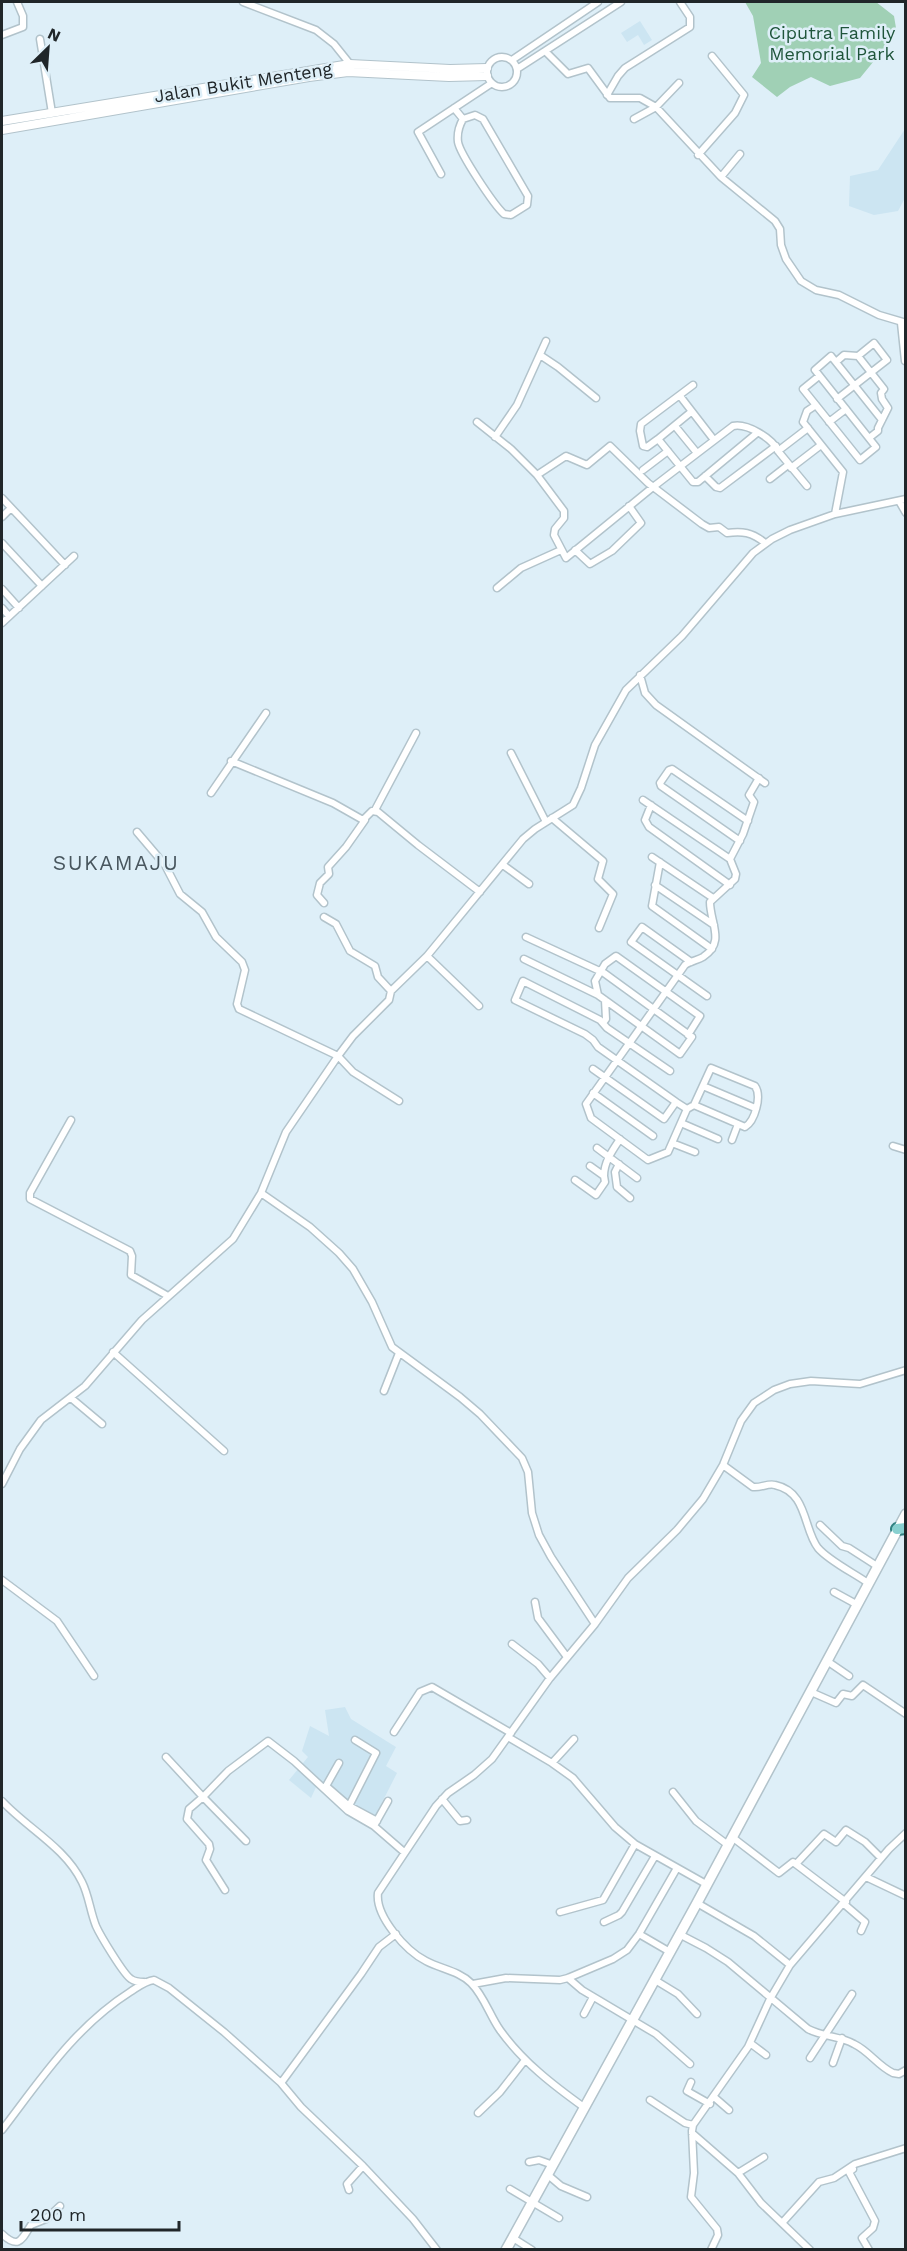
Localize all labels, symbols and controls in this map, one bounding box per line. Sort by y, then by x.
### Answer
north arrow [18,18,78,78]
park label: Ciputra Family Memorial Park [769,22,896,64]
text: N [45,24,64,46]
street label: Jalan Bukit Menteng [153,57,334,106]
district label: SUKAMAJU [53,850,179,875]
scale bar [21,2194,178,2232]
text: 200 m [30,2204,86,2225]

